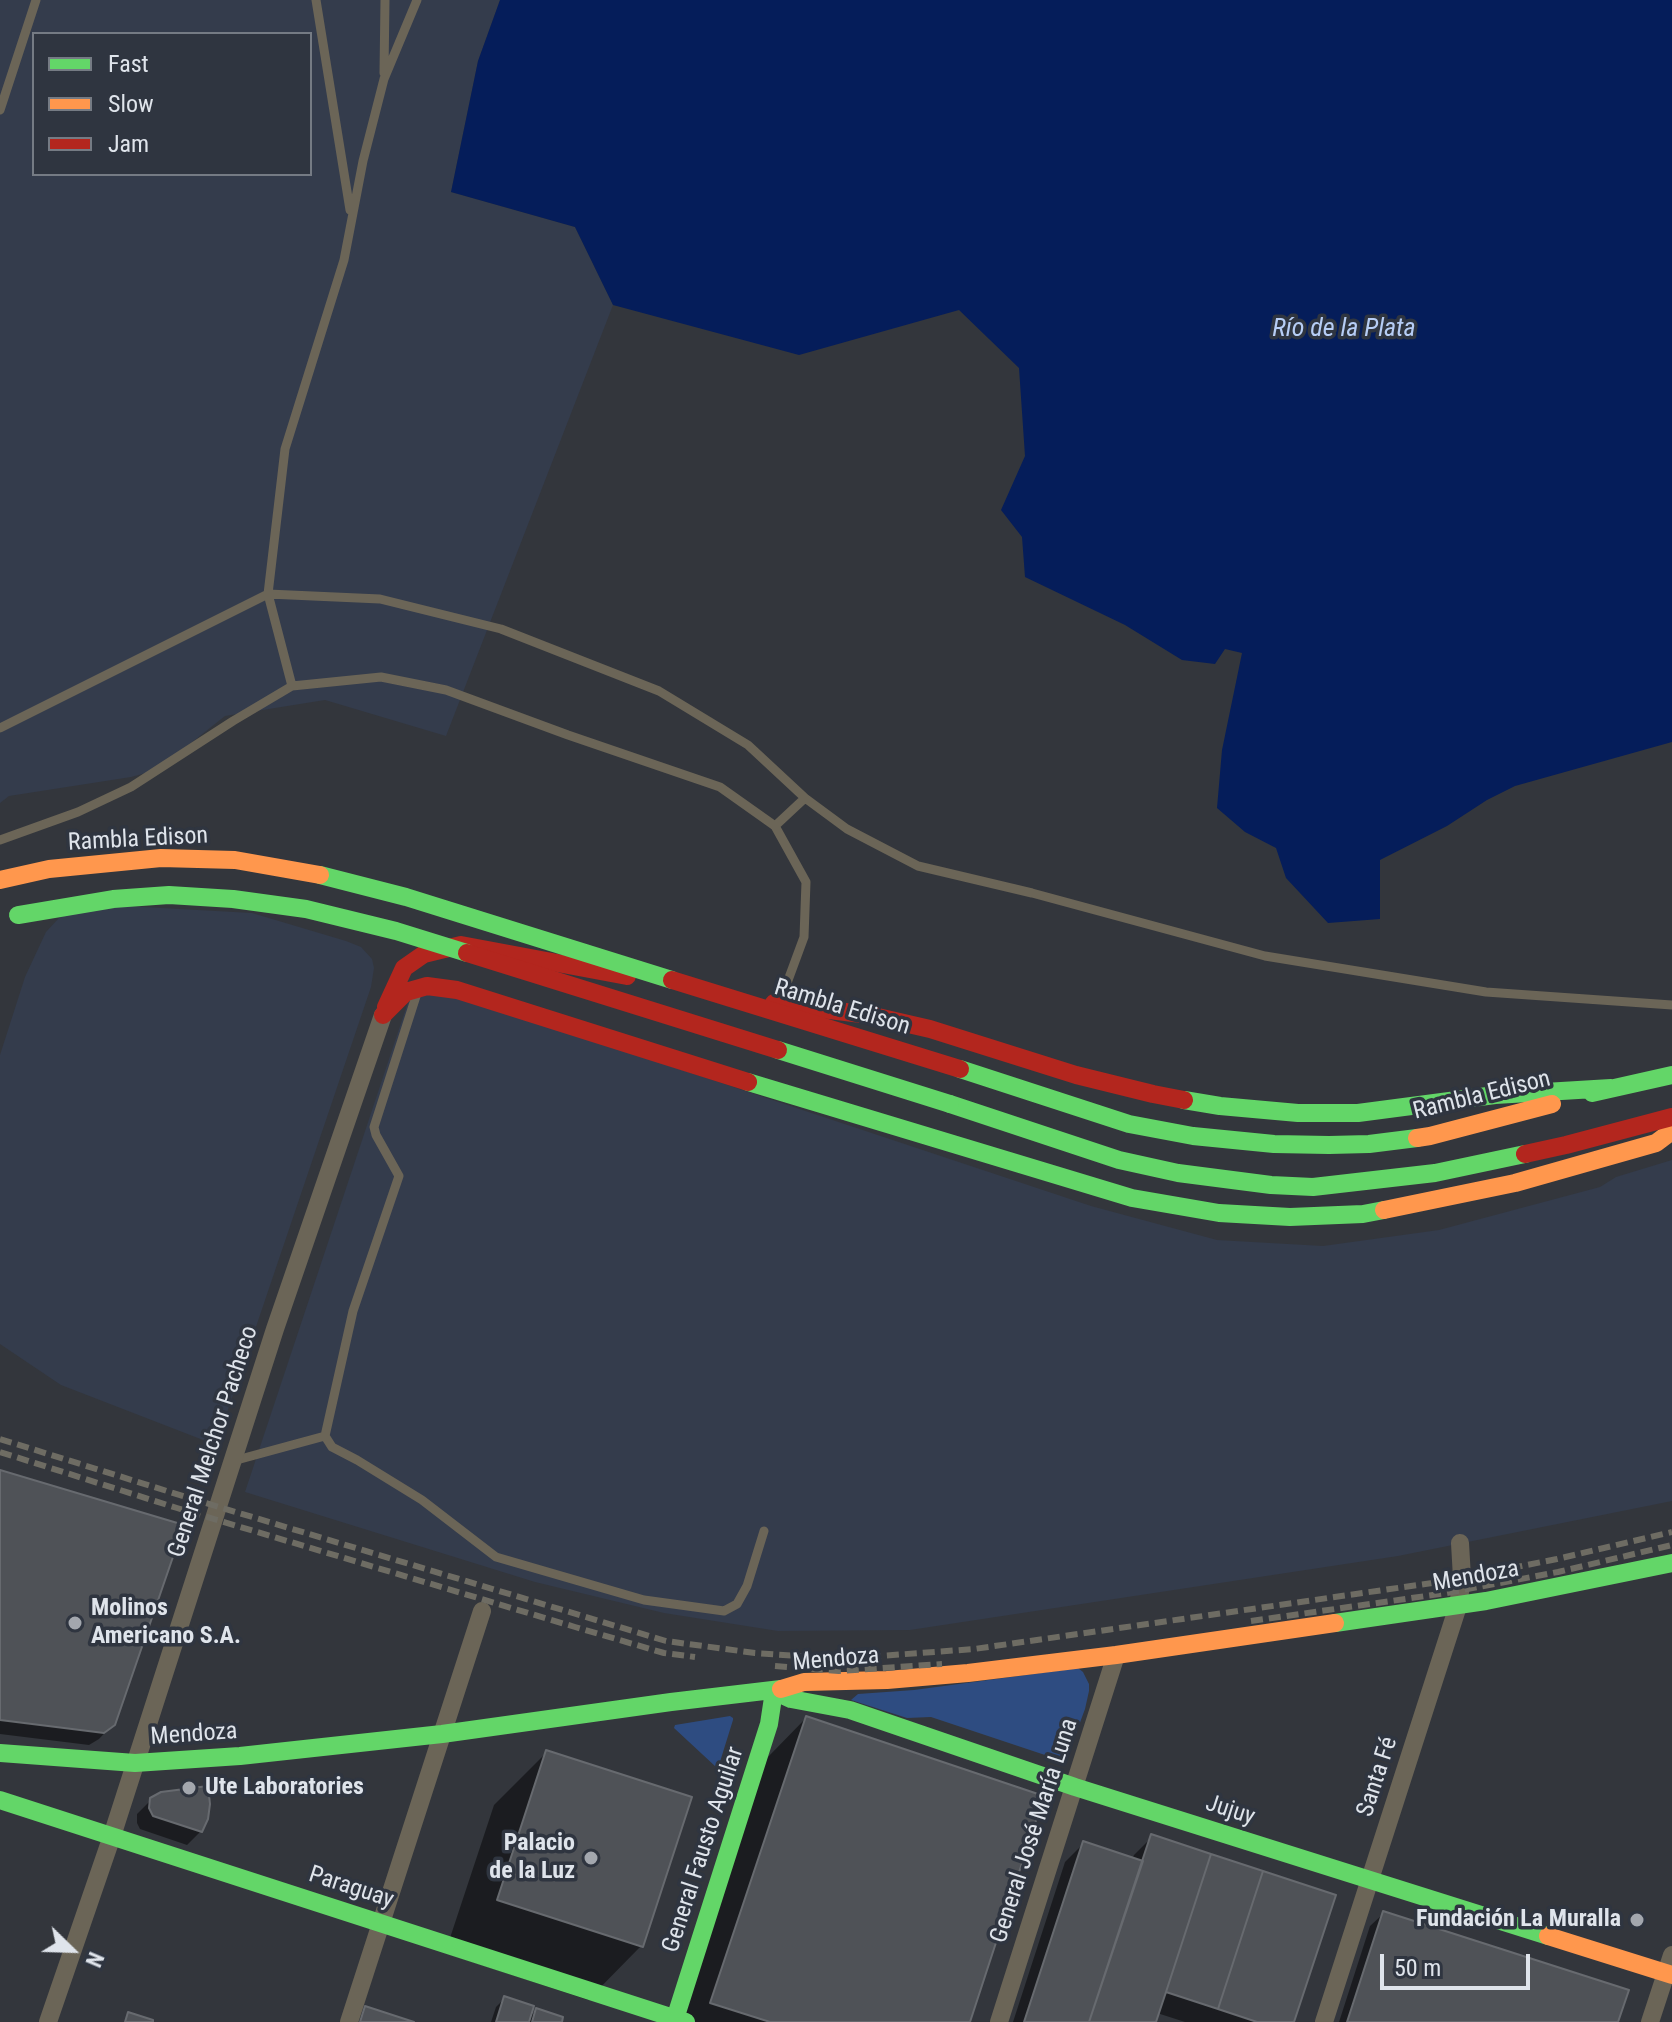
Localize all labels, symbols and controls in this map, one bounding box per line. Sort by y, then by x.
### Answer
legend [32,32,312,176]
text: Fast [108,50,149,78]
text: Slow [108,90,154,118]
text: Jam [108,130,149,158]
water label: Río de la Plata [1272,313,1416,345]
street label: Rambla Edison [67,822,209,858]
street label: Rambla Edison [771,974,913,1042]
street label: Rambla Edison [1410,1065,1554,1127]
street label: General Melchor Pacheco [163,1323,265,1561]
street label: Mendoza [1431,1555,1521,1599]
place label: Molinos Americano S.A. [91,1595,241,1651]
marker: Molinos Americano S.A. [66,1614,84,1632]
street label: Mendoza [792,1642,880,1678]
street label: General José María Luna [985,1715,1085,1947]
street label: Mendoza [150,1718,238,1752]
street label: Santa Fé [1352,1733,1404,1821]
street label: General Fausto Aguilar [657,1744,751,1956]
place label: Ute Laboratories [205,1774,364,1802]
marker: Ute Laboratories [180,1779,198,1797]
street label: Jujuy [1202,1790,1258,1832]
place label: Palacio de la Luz [489,1830,575,1886]
marker: Palacio de la Luz [582,1849,600,1867]
street label: Paraguay [305,1861,397,1915]
place label: Fundación La Muralla [1416,1906,1621,1934]
north arrow [32,1910,112,1990]
marker: Fundación La Muralla [1628,1911,1646,1929]
scale bar [1384,1938,1534,1988]
text: N [80,1948,109,1971]
text: 50 m [1394,1954,1441,1982]

